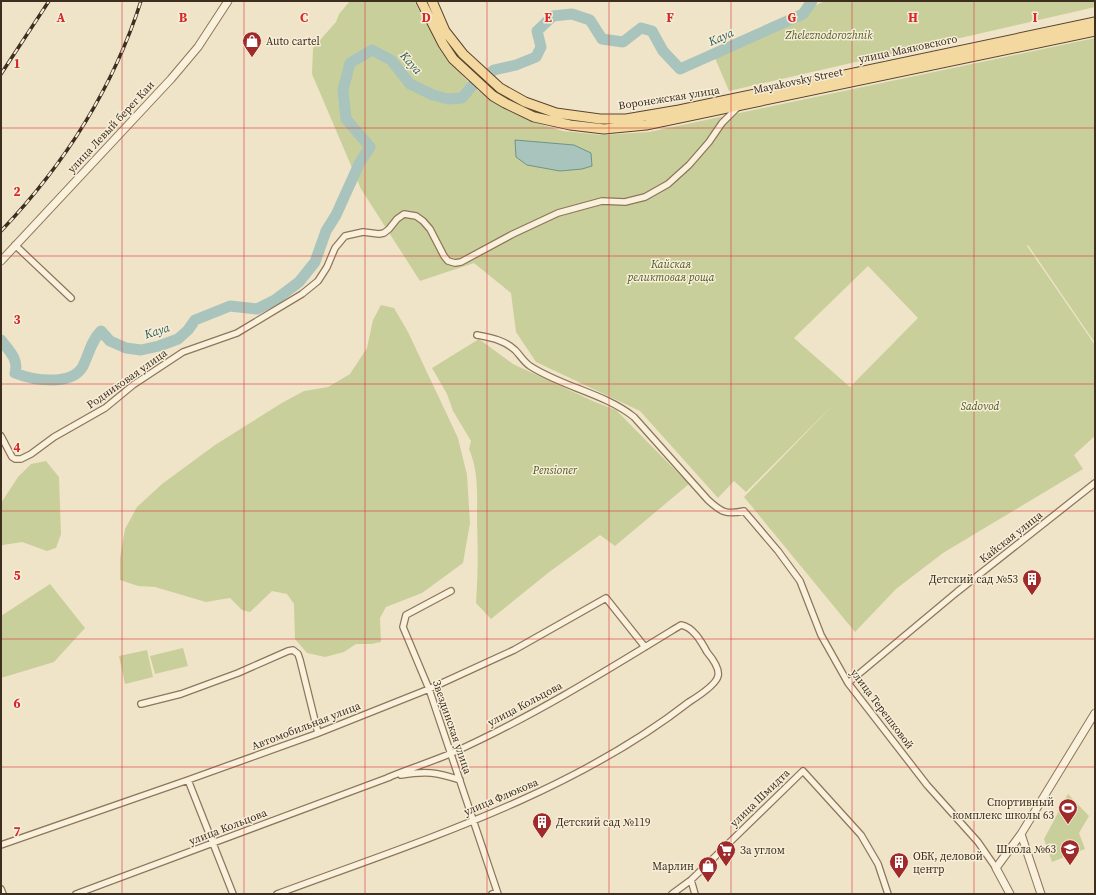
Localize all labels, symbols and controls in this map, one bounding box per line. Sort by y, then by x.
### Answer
text: A [57,9,66,26]
text: B [179,9,188,26]
text: C [300,9,308,26]
text: D [421,9,431,26]
text: E [544,9,552,26]
text: F [666,9,674,26]
text: G [788,9,797,26]
text: H [908,9,918,26]
text: I [1032,9,1038,26]
water label: Kaya [705,24,737,50]
park label: Zheleznodorozhnik [785,28,873,43]
shop icon: Auto cartel [241,30,263,58]
street label: улица Маяковского [857,31,959,67]
place label: Auto cartel [266,34,320,49]
water label: Kaya [396,47,426,78]
text: 1 [13,55,21,72]
street label: Mayakovsky Street [752,64,844,98]
street label: улица Левый берег Каи [64,78,158,176]
street label: Воронежская улица [617,83,721,113]
text: 2 [13,183,21,200]
park label: Кайская реликтовая роща [627,257,715,285]
text: 3 [13,311,21,328]
water label: Kaya [141,319,172,343]
street label: Родниковая улица [84,345,171,412]
park label: Sadovod [961,399,1000,414]
text: 4 [13,439,21,456]
park label: Pensioner [532,463,578,478]
street label: Кайская улица [976,507,1046,566]
text: 5 [13,567,21,584]
building icon: Детский сад №53 [1021,568,1043,596]
place label: Детский сад №53 [929,572,1018,587]
street label: улица Терешковой [847,666,917,752]
street label: Звездинская улица [429,678,475,776]
street label: улица Кольцова [485,678,565,730]
text: 6 [13,695,21,712]
street label: Автомобильная улица [249,698,363,754]
street label: улица Шмидта [727,765,793,830]
street label: улица Флюкова [462,774,541,819]
place label: Спортивный комплекс школы 63 [952,795,1054,823]
sports icon: Спортивный комплекс школы 63 [1057,797,1079,825]
street label: улица Кольцова [187,805,269,849]
building icon: Детский сад №119 [531,811,553,839]
place label: Детский сад №119 [556,815,650,830]
text: 7 [13,823,21,840]
school or university icon: Школа №63 [1059,838,1081,866]
supermarket icon: За углом [715,839,737,867]
place label: Школа №63 [996,842,1056,857]
place label: За углом [740,843,785,858]
place label: ОБК, деловой центр [913,849,983,877]
building icon: ОБК, деловой центр [888,851,910,879]
shop icon: Марлин [697,855,719,883]
place label: Марлин [652,859,694,874]

